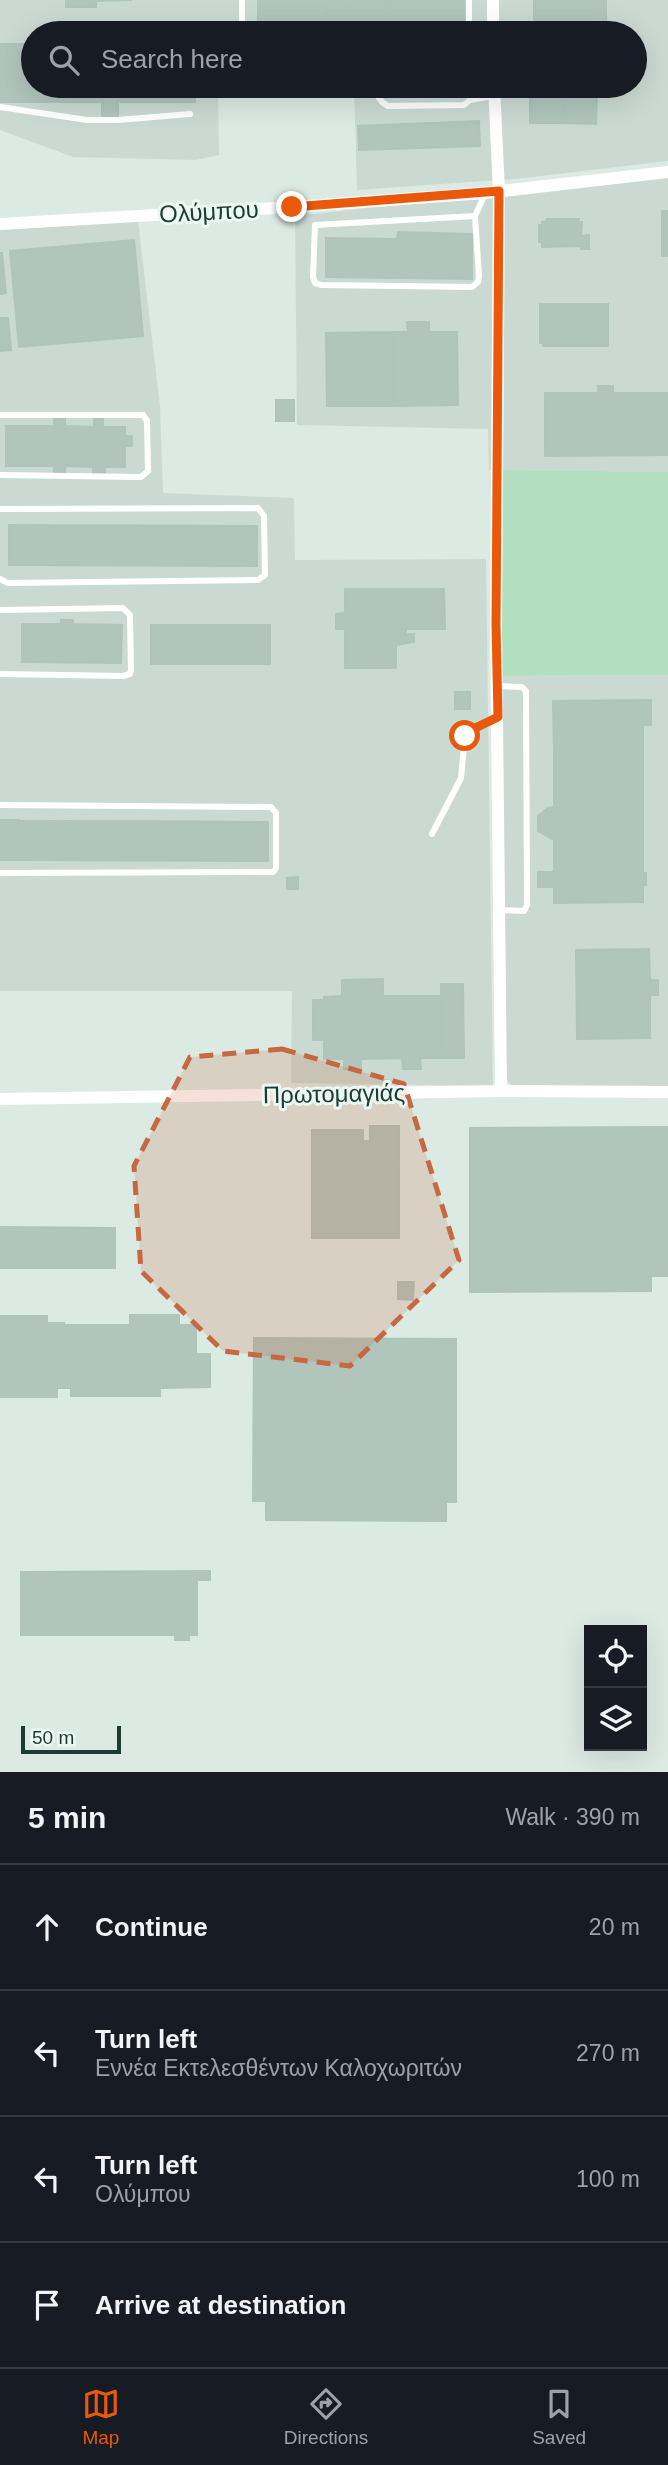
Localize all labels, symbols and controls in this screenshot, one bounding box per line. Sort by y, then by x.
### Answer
search box [21,21,647,98]
icon: search [45,41,83,79]
text: Search here [101,44,243,74]
route end [276,191,307,222]
street label: Ολύμπου [158,195,259,228]
route start [449,720,480,751]
street label: Πρωτομαγιάς [263,1079,405,1108]
map controls [584,1625,647,1751]
button: locate [584,1625,647,1688]
button: layers [584,1688,647,1751]
scale bar [21,1723,121,1755]
text: 50 m [32,1727,74,1748]
text: 5 min [28,1801,106,1834]
text: Walk · 390 m [505,1804,640,1830]
icon: ahead [28,1908,66,1946]
text: Continue [95,1912,208,1942]
text: 20 m [589,1914,640,1940]
text: Turn left [95,2024,197,2054]
icon: left [28,2034,66,2072]
text: 270 m [576,2040,640,2066]
text: Εννέα Εκτελεσθέντων Καλοχωριτών [95,2055,462,2081]
text: Turn left [95,2150,197,2180]
icon: left [28,2160,66,2198]
text: 100 m [576,2166,640,2192]
text: Ολύμπου [95,2181,191,2207]
icon: arrive [28,2286,66,2324]
text: Arrive at destination [95,2290,346,2320]
tab: Map [82,2385,120,2449]
tab: Directions [284,2385,368,2449]
tab: Saved [532,2385,586,2449]

